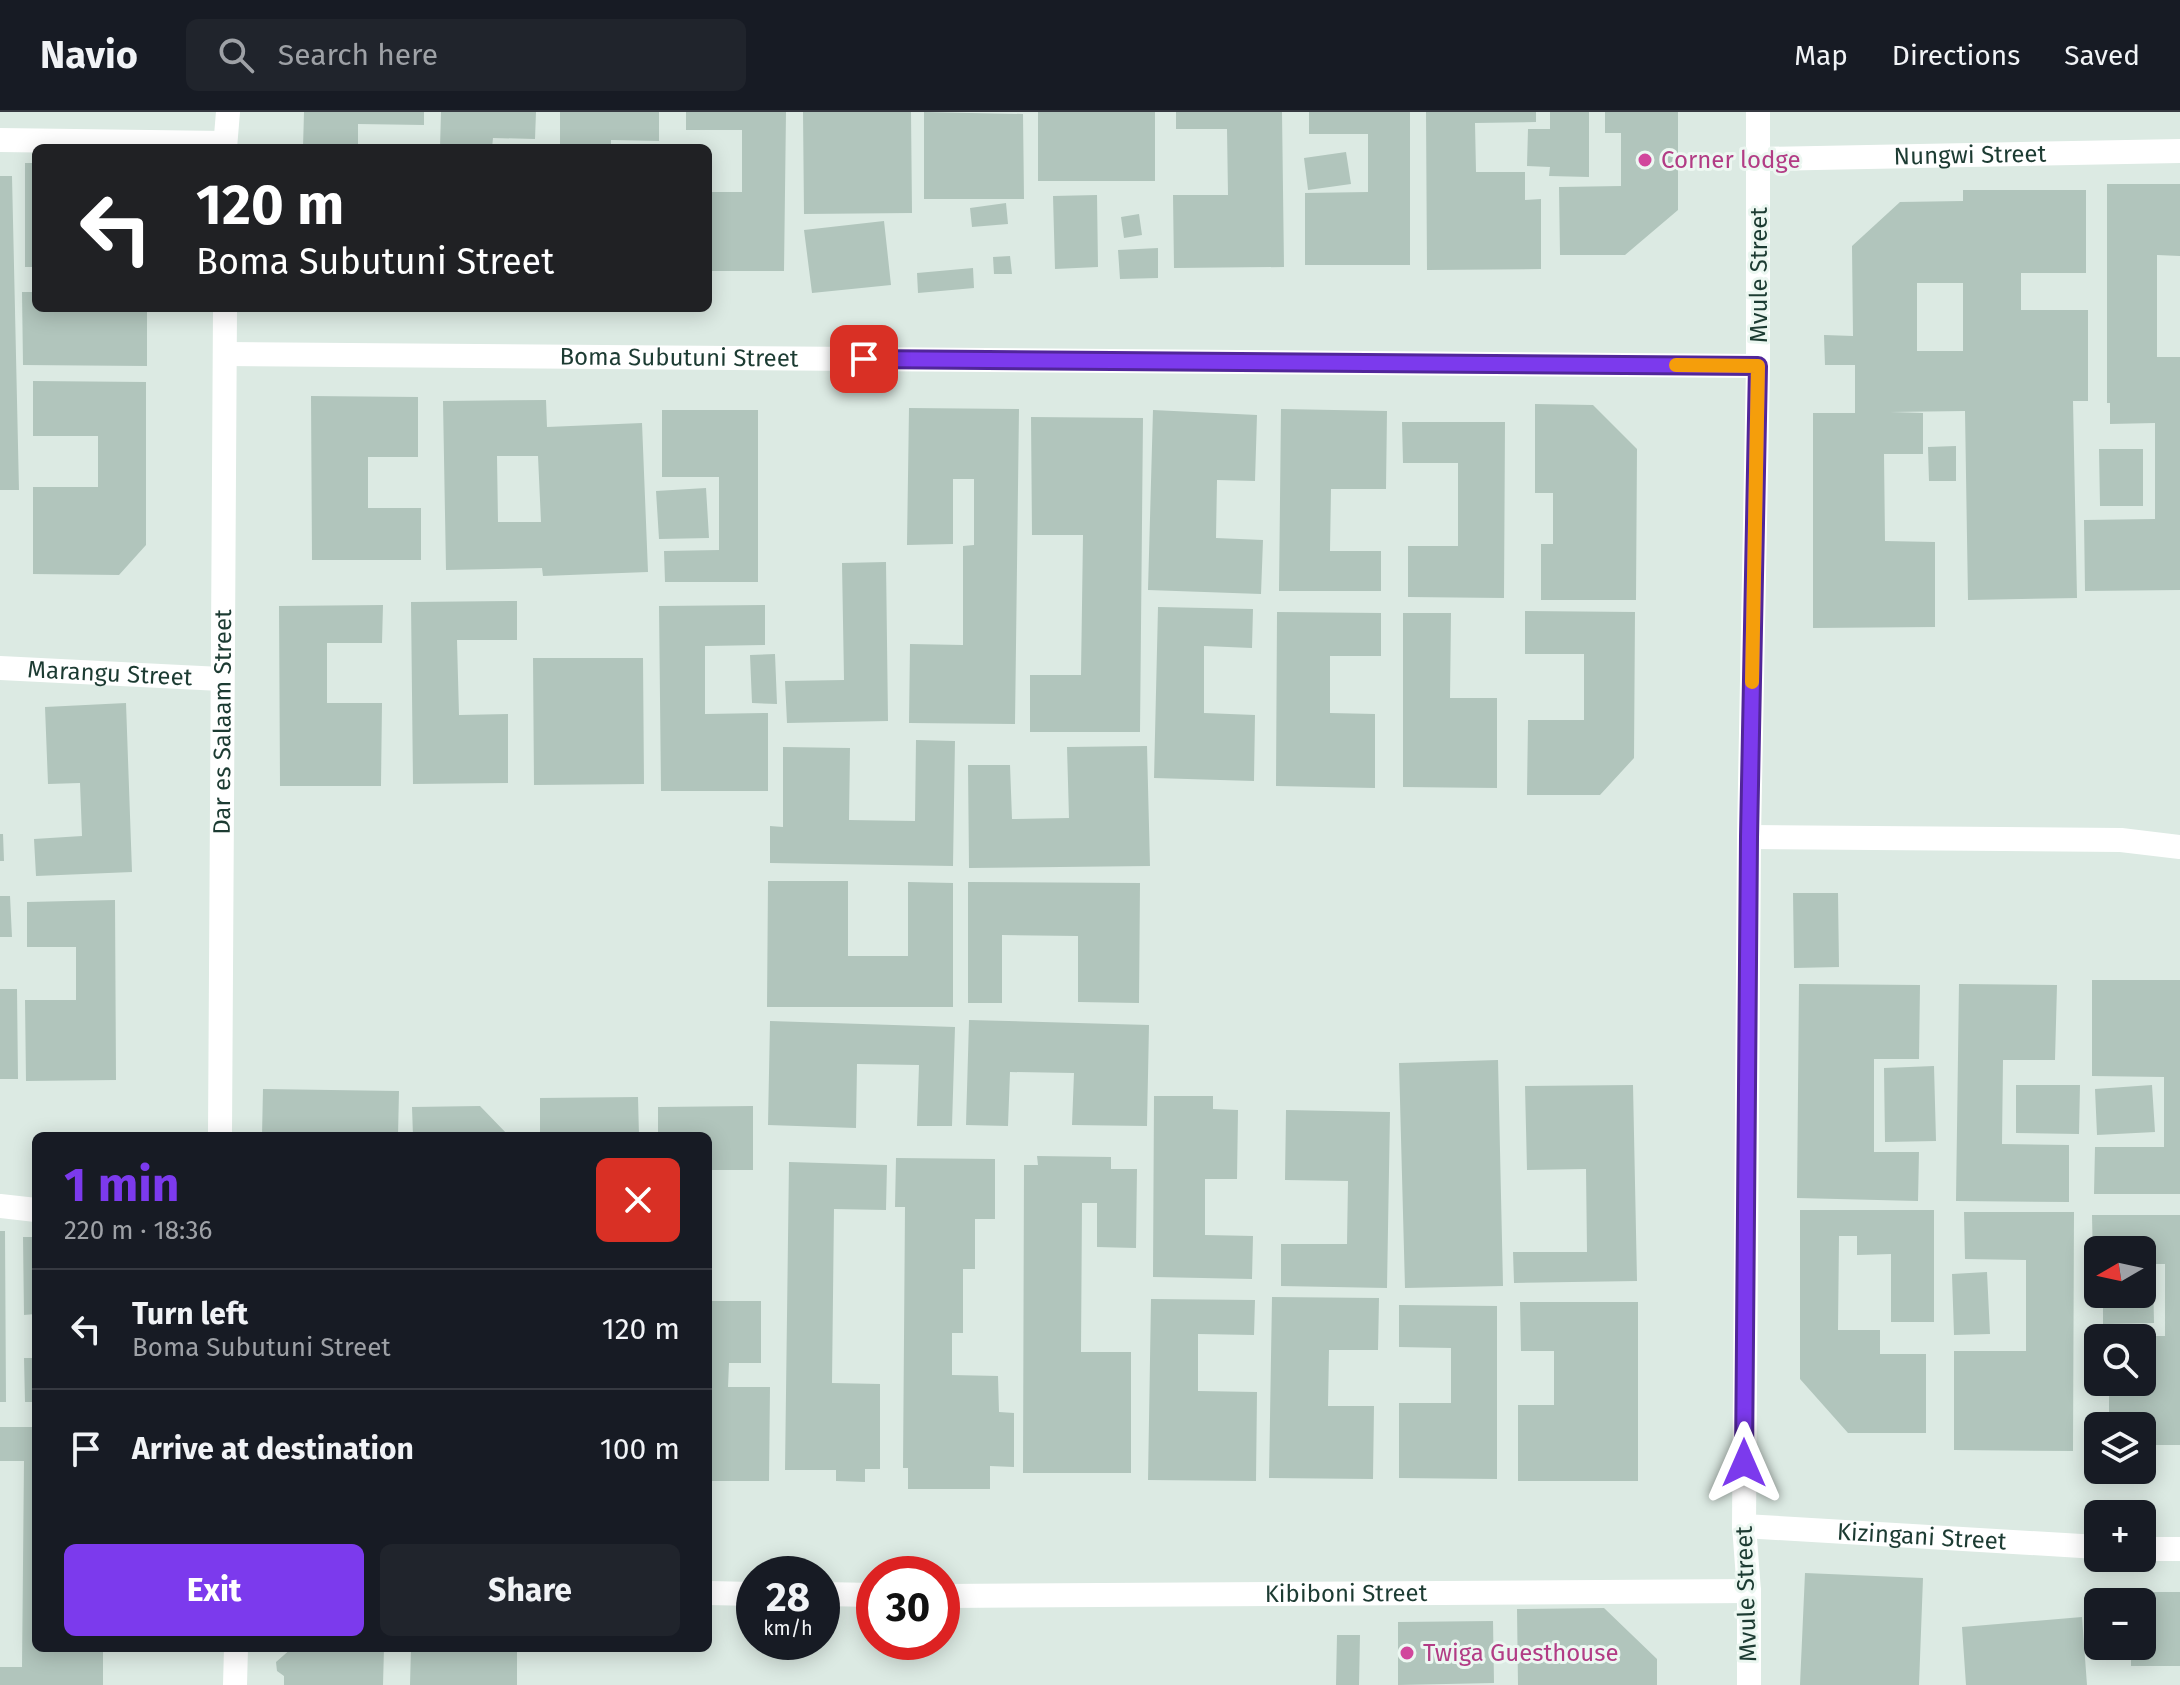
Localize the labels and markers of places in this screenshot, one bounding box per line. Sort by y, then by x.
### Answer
place label: Corner lodge [1661,146,1800,174]
marker: Corner lodge [1636,151,1654,169]
pin [830,325,898,393]
place label: Twiga Guesthouse [1423,1639,1619,1667]
marker: Twiga Guesthouse [1398,1644,1416,1662]

